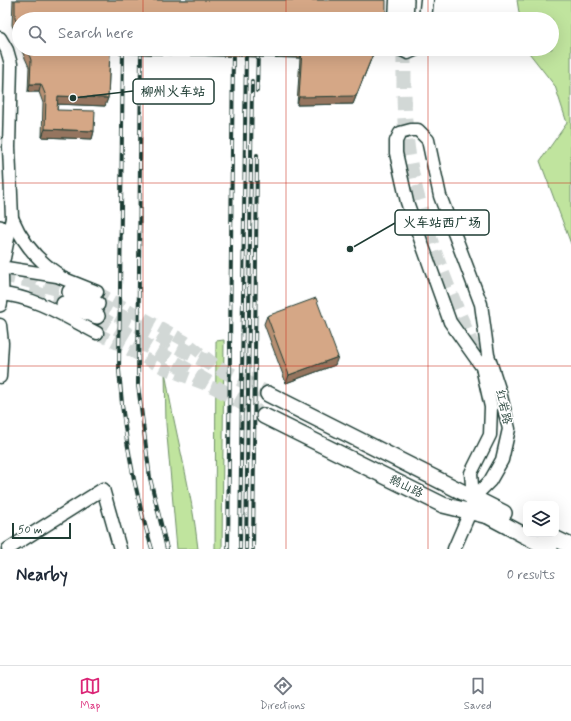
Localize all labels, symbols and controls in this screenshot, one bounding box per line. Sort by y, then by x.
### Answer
search box [12,12,559,56]
icon: search [26,23,48,45]
text: Search here [58,24,134,44]
callout: 柳州火车站 [133,79,214,104]
text: 柳州火车站 [140,84,206,101]
callout: 火车站西广场 [395,210,489,235]
text: 火车站西广场 [403,215,481,232]
street label: 红岩路 [491,388,515,426]
street label: 鹅山路 [386,472,426,502]
map controls [523,501,559,537]
button: layers [523,501,559,537]
scale bar [12,521,71,540]
text: 50 m [18,523,43,537]
text: Nearby [16,564,68,586]
text: 0 results [507,567,555,584]
tab: Map [79,675,101,713]
tab: Directions [260,675,305,713]
tab: Saved [464,675,492,713]

